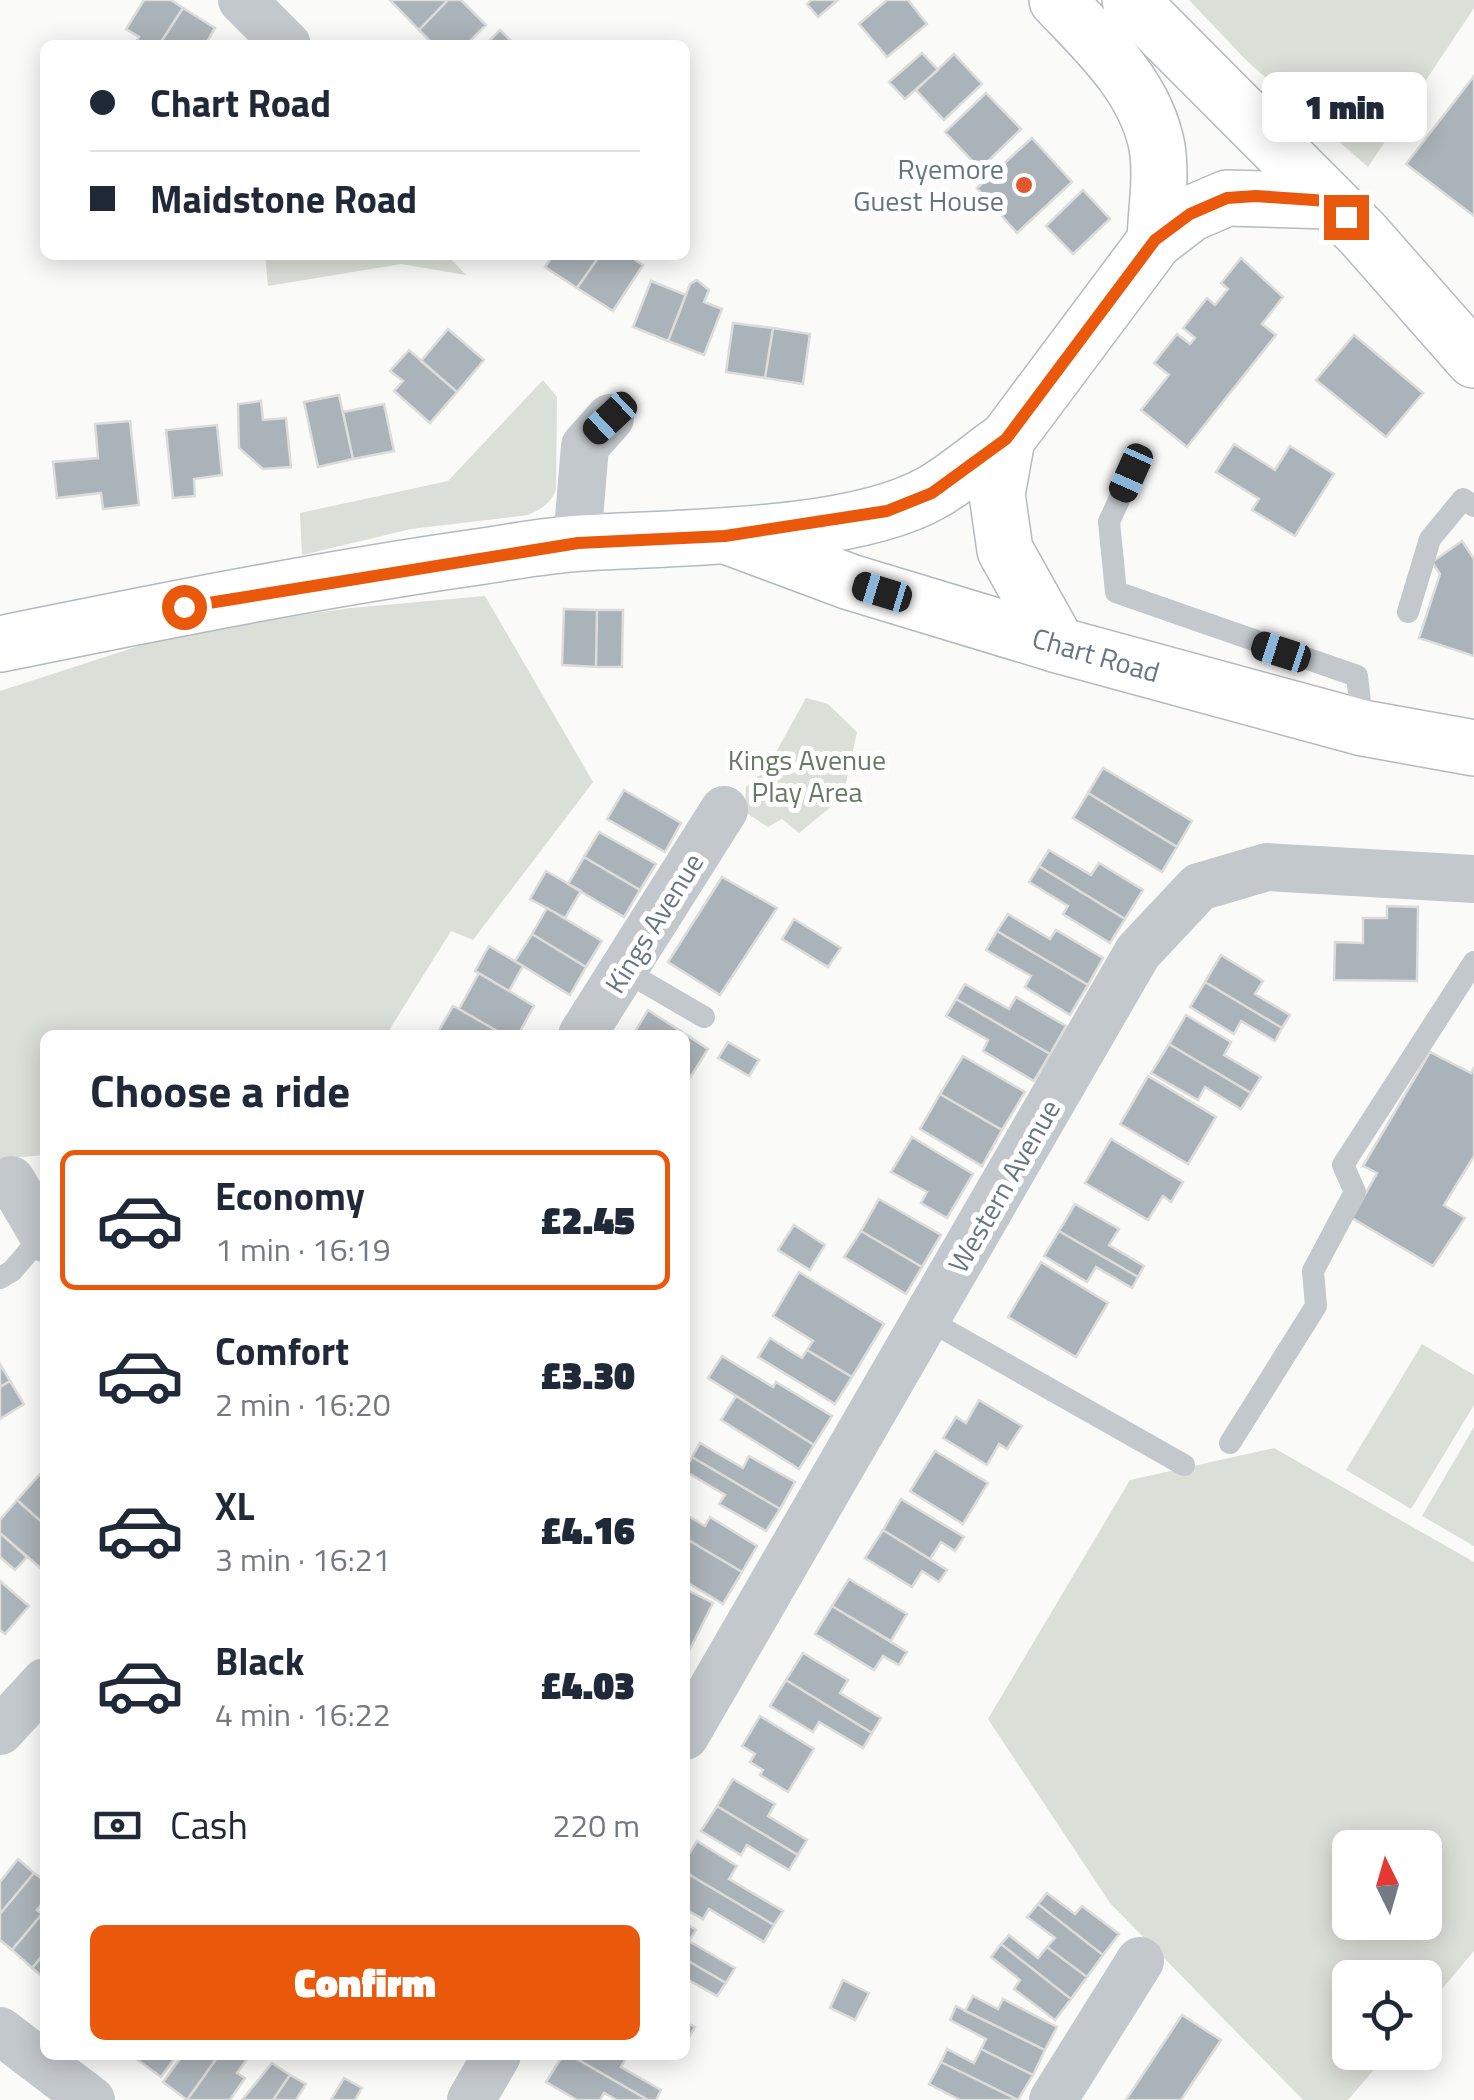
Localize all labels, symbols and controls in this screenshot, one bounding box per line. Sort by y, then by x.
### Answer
callout: 1 min [1264,72,1428,142]
text: Chart Road [150,74,331,132]
text: 1 min [1305,83,1384,131]
place label: Ryemore Guest House [853,147,1004,222]
text: Maidstone Road [150,170,417,228]
marker: Ryemore Guest House [1013,174,1035,196]
route end [1324,195,1369,240]
car [578,387,642,449]
car [1105,439,1157,507]
car [849,569,915,615]
route start [162,585,207,630]
street label: Chart Road [1027,616,1165,693]
car [1248,628,1314,676]
park label: Kings Avenue Play Area [728,738,886,813]
street label: Kings Avenue [593,844,714,1001]
text: Choose a ride [90,1056,350,1124]
street label: Western Avenue [936,1091,1071,1280]
text: Economy [215,1167,365,1225]
icon: car [95,1175,185,1265]
text: £2.45 [541,1191,635,1249]
text: 1 min · 16:19 [215,1225,391,1273]
text: Comfort [215,1322,349,1380]
icon: car [95,1330,185,1420]
text: £3.30 [541,1346,635,1404]
text: 2 min · 16:20 [215,1380,391,1428]
text: XL [215,1477,255,1535]
icon: car [95,1485,185,1575]
text: £4.16 [541,1501,635,1559]
text: 3 min · 16:21 [215,1535,391,1583]
text: Black [215,1632,304,1690]
icon: car [95,1640,185,1730]
text: £4.03 [541,1656,635,1714]
text: 4 min · 16:22 [215,1690,391,1738]
text: Cash [170,1796,248,1854]
icon: cash [90,1798,145,1853]
text: 220 m [552,1801,640,1849]
north arrow [1332,1830,1442,1940]
map controls [1332,1830,1442,2070]
button: Confirm [90,1925,640,2040]
button: locate [1332,1960,1442,2070]

